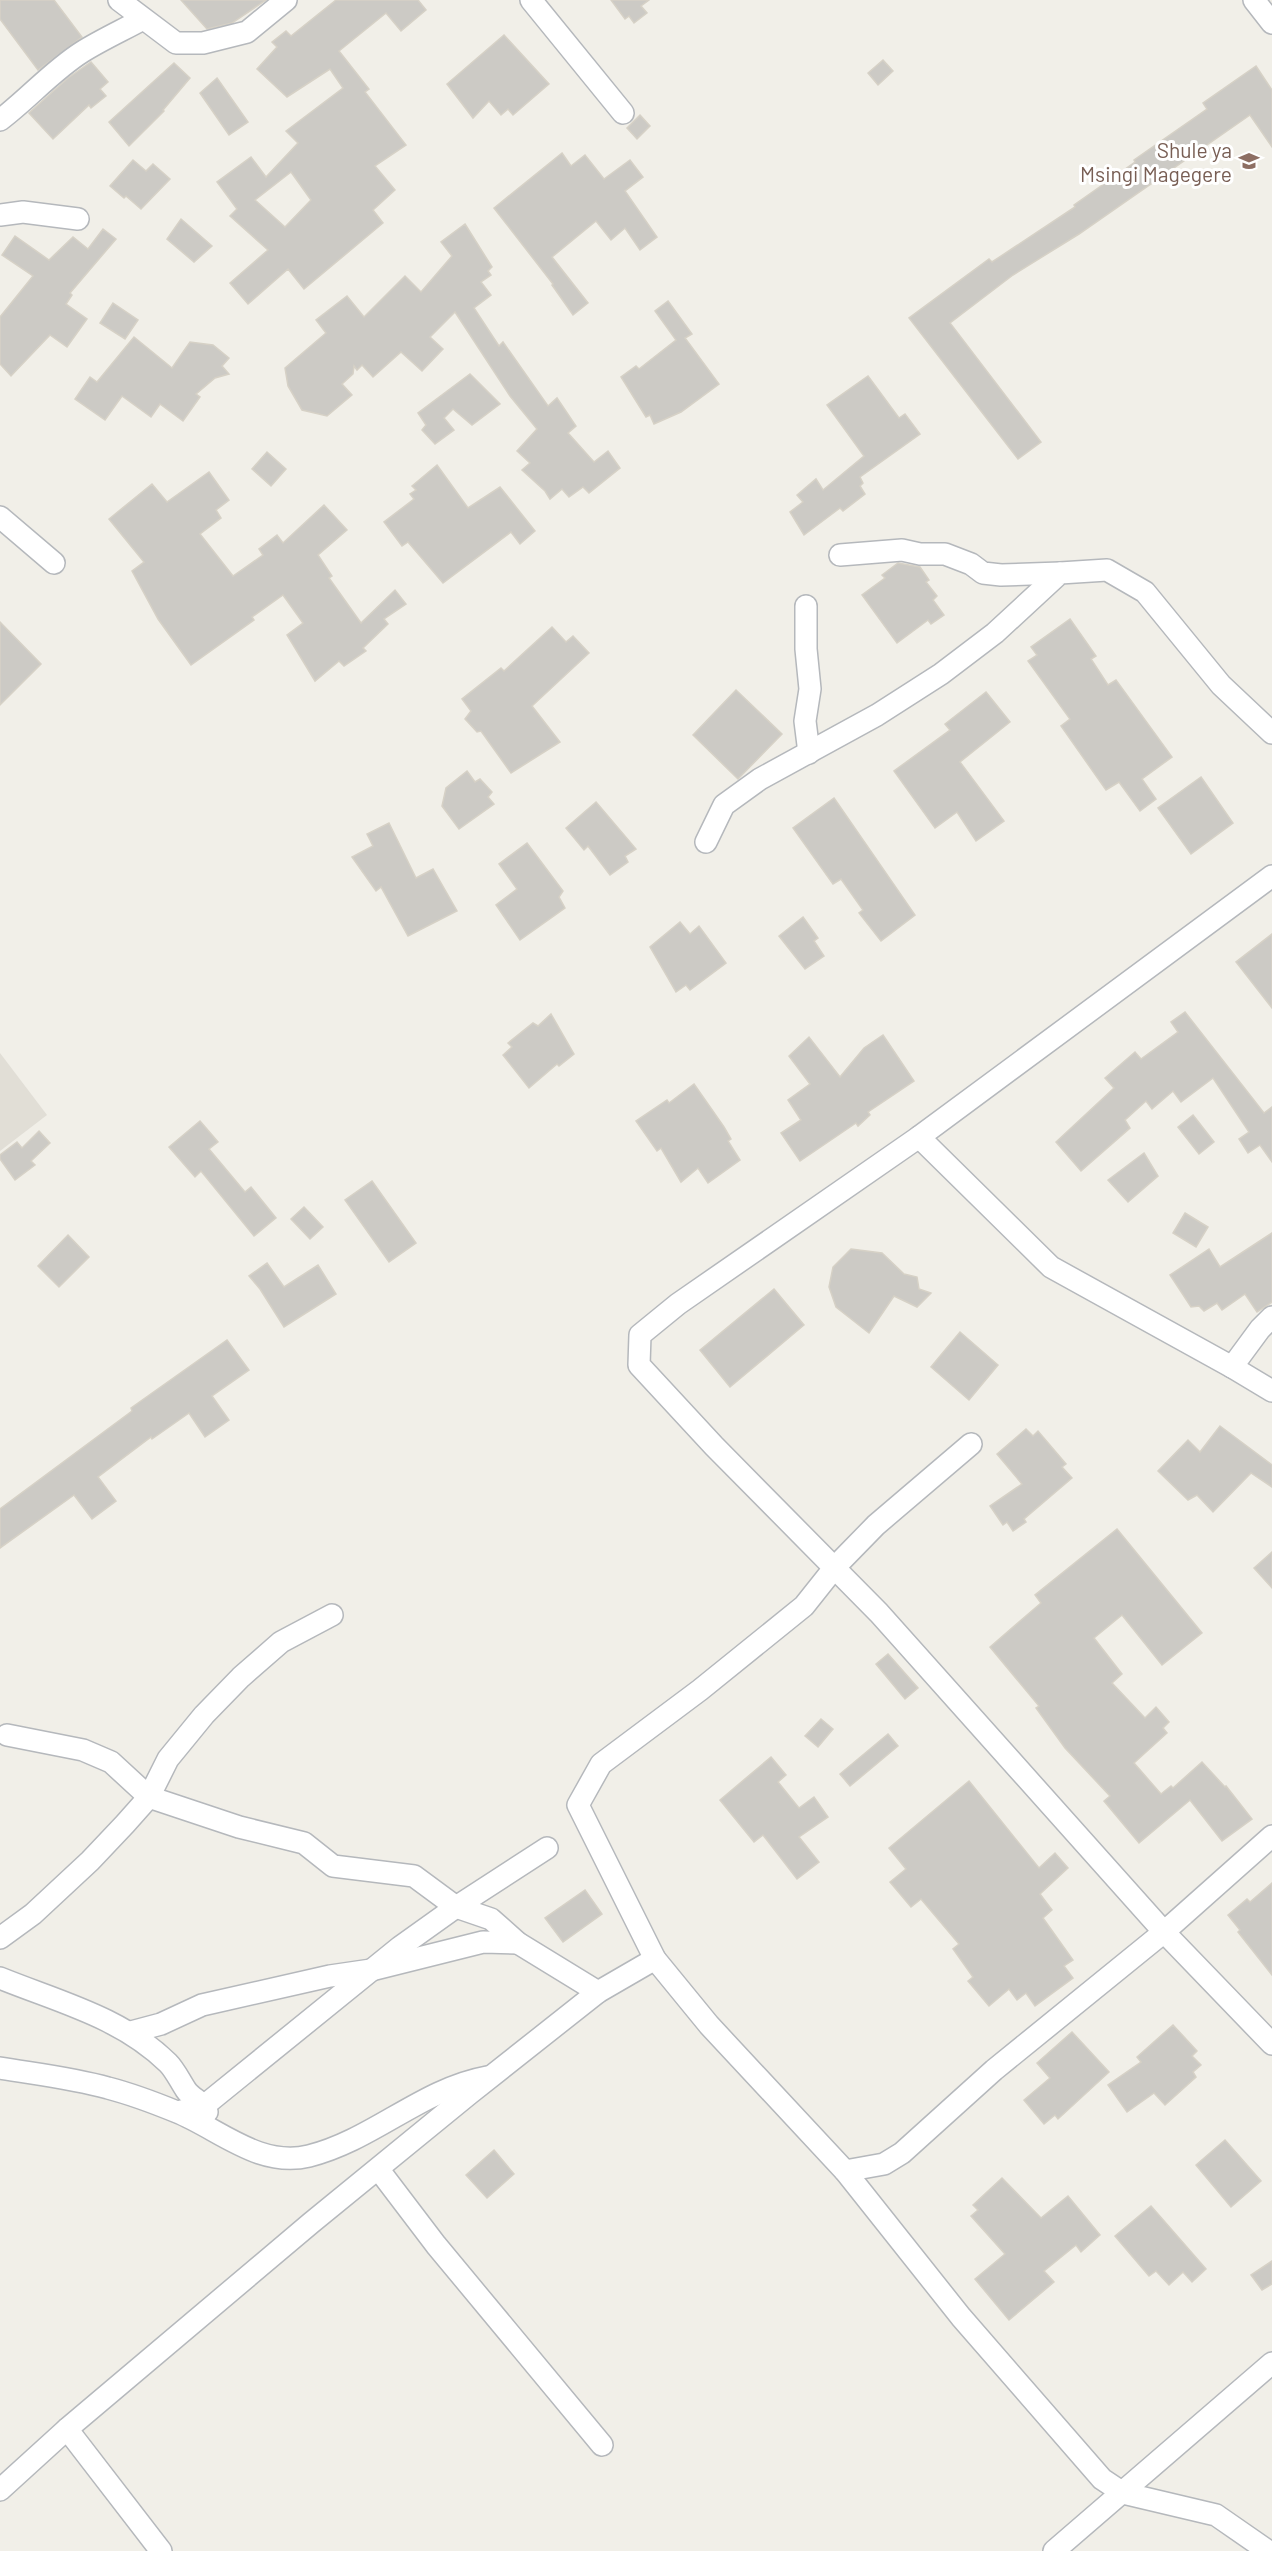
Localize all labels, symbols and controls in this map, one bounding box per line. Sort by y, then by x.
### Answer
place label: Shule ya Msingi Magegere [1080,137,1232,186]
school or university icon: Shule ya Msingi Magegere [1237,149,1261,173]

